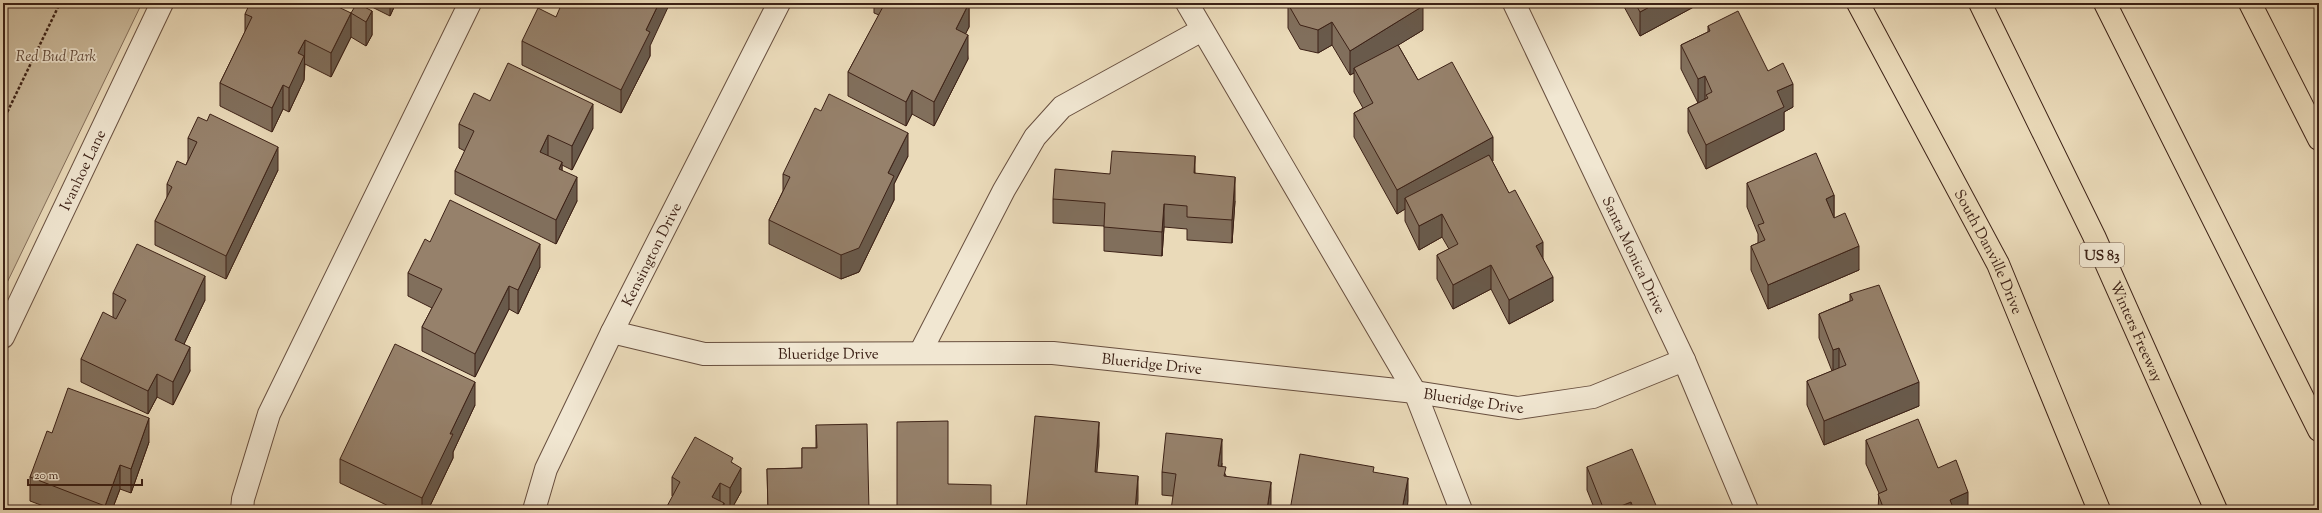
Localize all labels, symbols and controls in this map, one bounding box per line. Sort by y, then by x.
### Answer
park label: Red Bud Park [16,47,96,68]
street label: Ivanhoe Lane [56,127,112,215]
street label: South Danville Drive [1948,186,2027,318]
street label: Santa Monica Drive [1596,193,1670,318]
street label: Kensington Drive [618,199,688,310]
road number: US 83 [2080,243,2124,267]
street label: Winters Freeway [2104,278,2167,387]
street label: Blueridge Drive [778,344,879,366]
street label: Blueridge Drive [1100,349,1203,381]
street label: Blueridge Drive [1422,384,1525,420]
scale bar [28,461,142,487]
text: 20 m [34,467,59,485]

